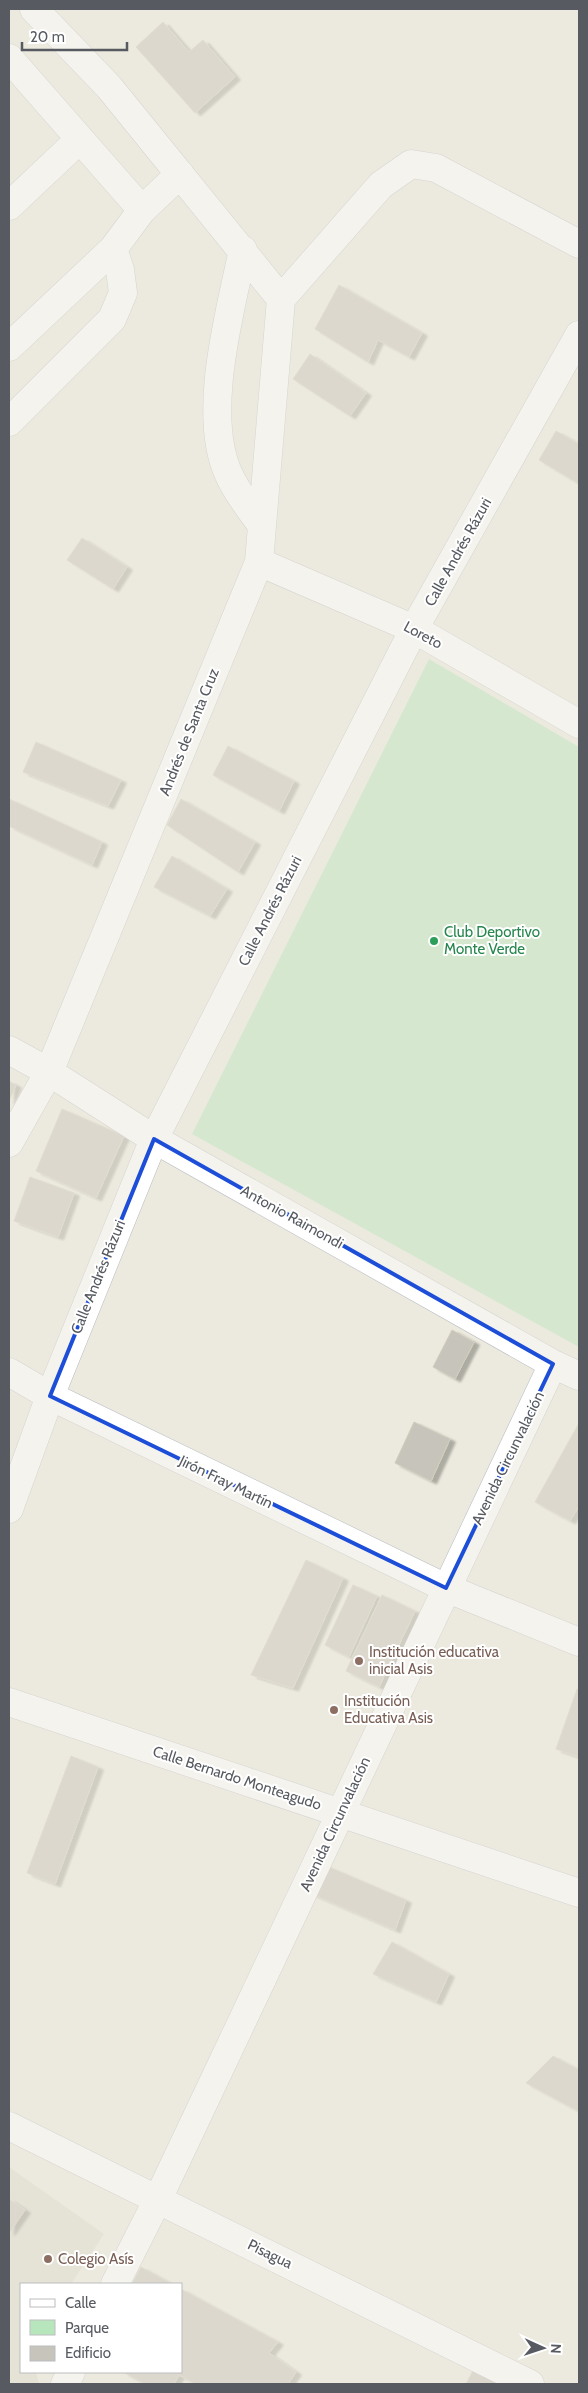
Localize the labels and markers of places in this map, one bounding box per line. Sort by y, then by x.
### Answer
place label: Club Deportivo Monte Verde [444,923,540,958]
marker: Club Deportivo Monte Verde [428,935,440,947]
place label: Institución educativa inicial Asis [369,1643,500,1678]
marker: Institución educativa inicial Asis [353,1655,365,1667]
place label: Institución Educativa Asis [344,1692,433,1727]
marker: Institución Educativa Asis [328,1704,340,1716]
place label: Colegio Asís [58,2250,134,2268]
marker: Colegio Asís [42,2253,54,2265]

